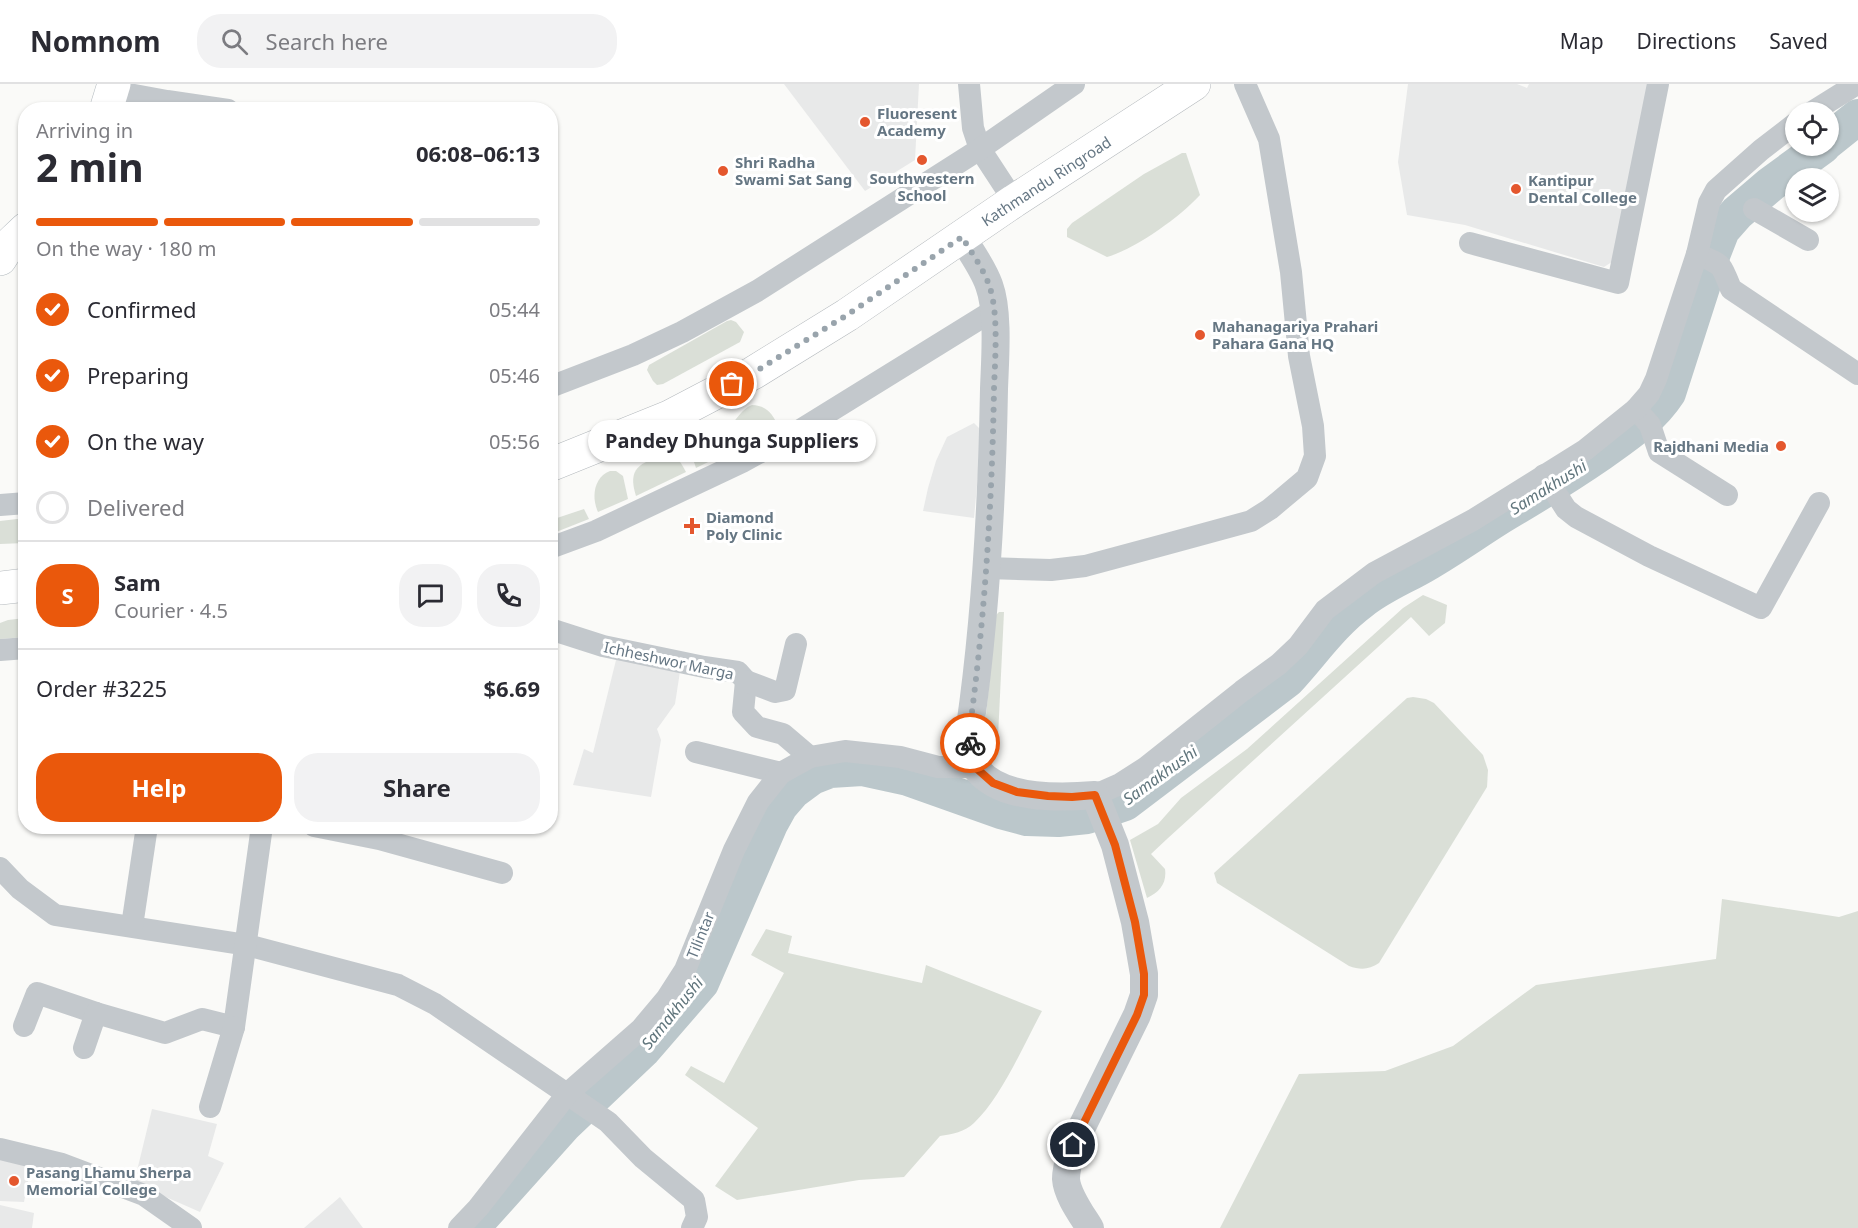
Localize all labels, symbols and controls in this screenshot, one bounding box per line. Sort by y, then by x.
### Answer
search box [197,14,617,68]
text: Nomnom [30,22,161,60]
icon: search [218,25,251,58]
text: Search here [266,26,388,56]
text: Map [1560,27,1604,55]
text: Directions [1637,27,1736,55]
text: Saved [1769,27,1828,55]
map controls [1785,102,1839,222]
button: locate [1785,102,1839,156]
place label: Fluoresent Academy [877,103,957,140]
marker: Fluoresent Academy [858,115,872,129]
text: Arriving in [36,117,133,144]
street label: Kathmandu Ringroad [977,132,1115,230]
text: 06:08–06:13 [416,138,540,168]
text: 2 min [36,140,143,193]
place label: Shri Radha Swami Sat Sang [735,152,852,189]
marker: Southwestern School [915,153,929,167]
marker: Shri Radha Swami Sat Sang [716,164,730,178]
place label: Southwestern School [870,168,974,205]
button: layers [1785,168,1839,222]
place label: Kantipur Dental College [1528,170,1637,207]
marker: Kantipur Dental College [1509,182,1523,196]
text: On the way · 180 m [36,235,216,262]
icon: check [36,293,69,326]
text: Confirmed [87,294,197,324]
text: 05:44 [489,296,540,323]
place label: Mahanagariya Prahari Pahara Gana HQ [1212,316,1378,353]
marker: Mahanagariya Prahari Pahara Gana HQ [1193,328,1207,342]
pin [706,358,757,409]
icon: check [36,359,69,392]
text: Preparing [87,360,189,390]
text: 05:46 [489,362,540,389]
icon: bag [715,367,748,400]
callout: Pandey Dhunga Suppliers [588,420,876,462]
icon: check [36,425,69,458]
text: On the way [87,426,204,456]
text: Pandey Dhunga Suppliers [605,427,859,454]
text: 05:56 [489,428,540,455]
place label: Rajdhani Media [1653,436,1769,456]
marker: Rajdhani Media [1774,439,1788,453]
water label: Samakhushi [1505,454,1591,519]
text: Delivered [87,492,185,522]
place label: Diamond Poly Clinic [706,507,782,544]
marker: Diamond Poly Clinic [683,517,701,535]
button: chat [399,564,462,627]
button: phone [477,564,540,627]
text: Sam [114,567,161,597]
text: S [61,580,74,610]
text: Courier · 4.5 [114,597,228,624]
street label: Ichheshwor Marga [602,636,736,684]
text: Order #3225 [36,673,167,703]
text: $6.69 [483,673,540,703]
courier [940,713,1000,773]
icon: bike [954,727,987,760]
water label: Samakhushi [1118,740,1202,809]
button: Help [36,753,282,822]
button: Share [294,753,540,822]
street label: Tilintar [682,908,718,962]
water label: Samakhushi [636,972,708,1054]
pin [1047,1119,1098,1170]
icon: home [1056,1128,1089,1161]
place label: Pasang Lhamu Sherpa Memorial College [26,1162,191,1199]
marker: Pasang Lhamu Sherpa Memorial College [7,1174,21,1188]

